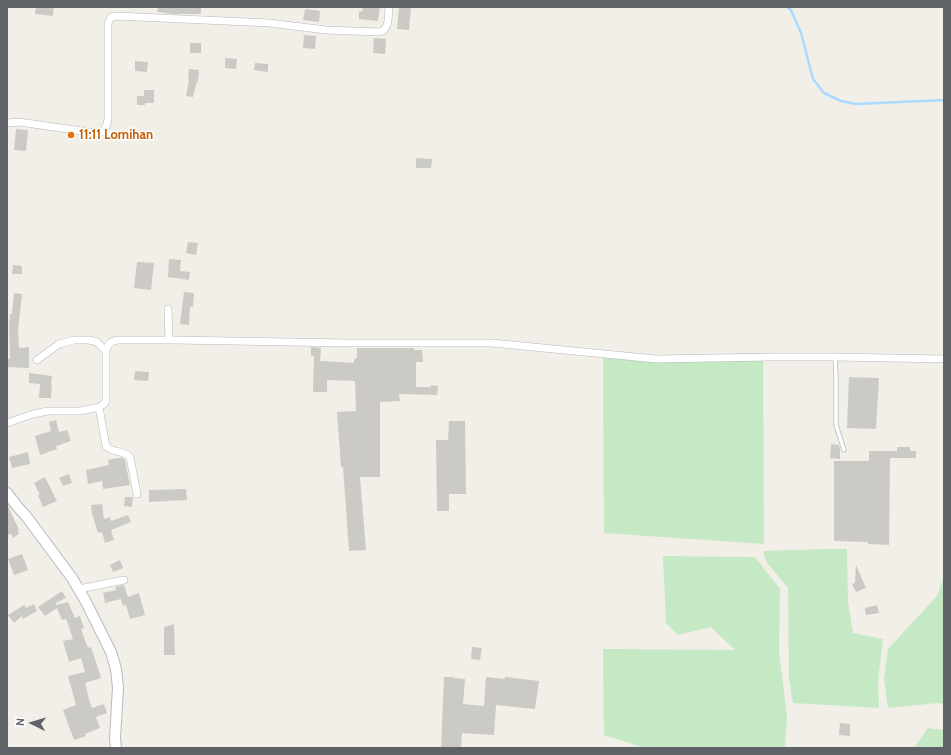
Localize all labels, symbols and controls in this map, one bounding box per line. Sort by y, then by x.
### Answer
place label: 11:11 Lomihan [79,127,153,143]
marker: 11:11 Lomihan [66,130,76,140]
north arrow [12,703,52,743]
text: N [13,717,27,726]

